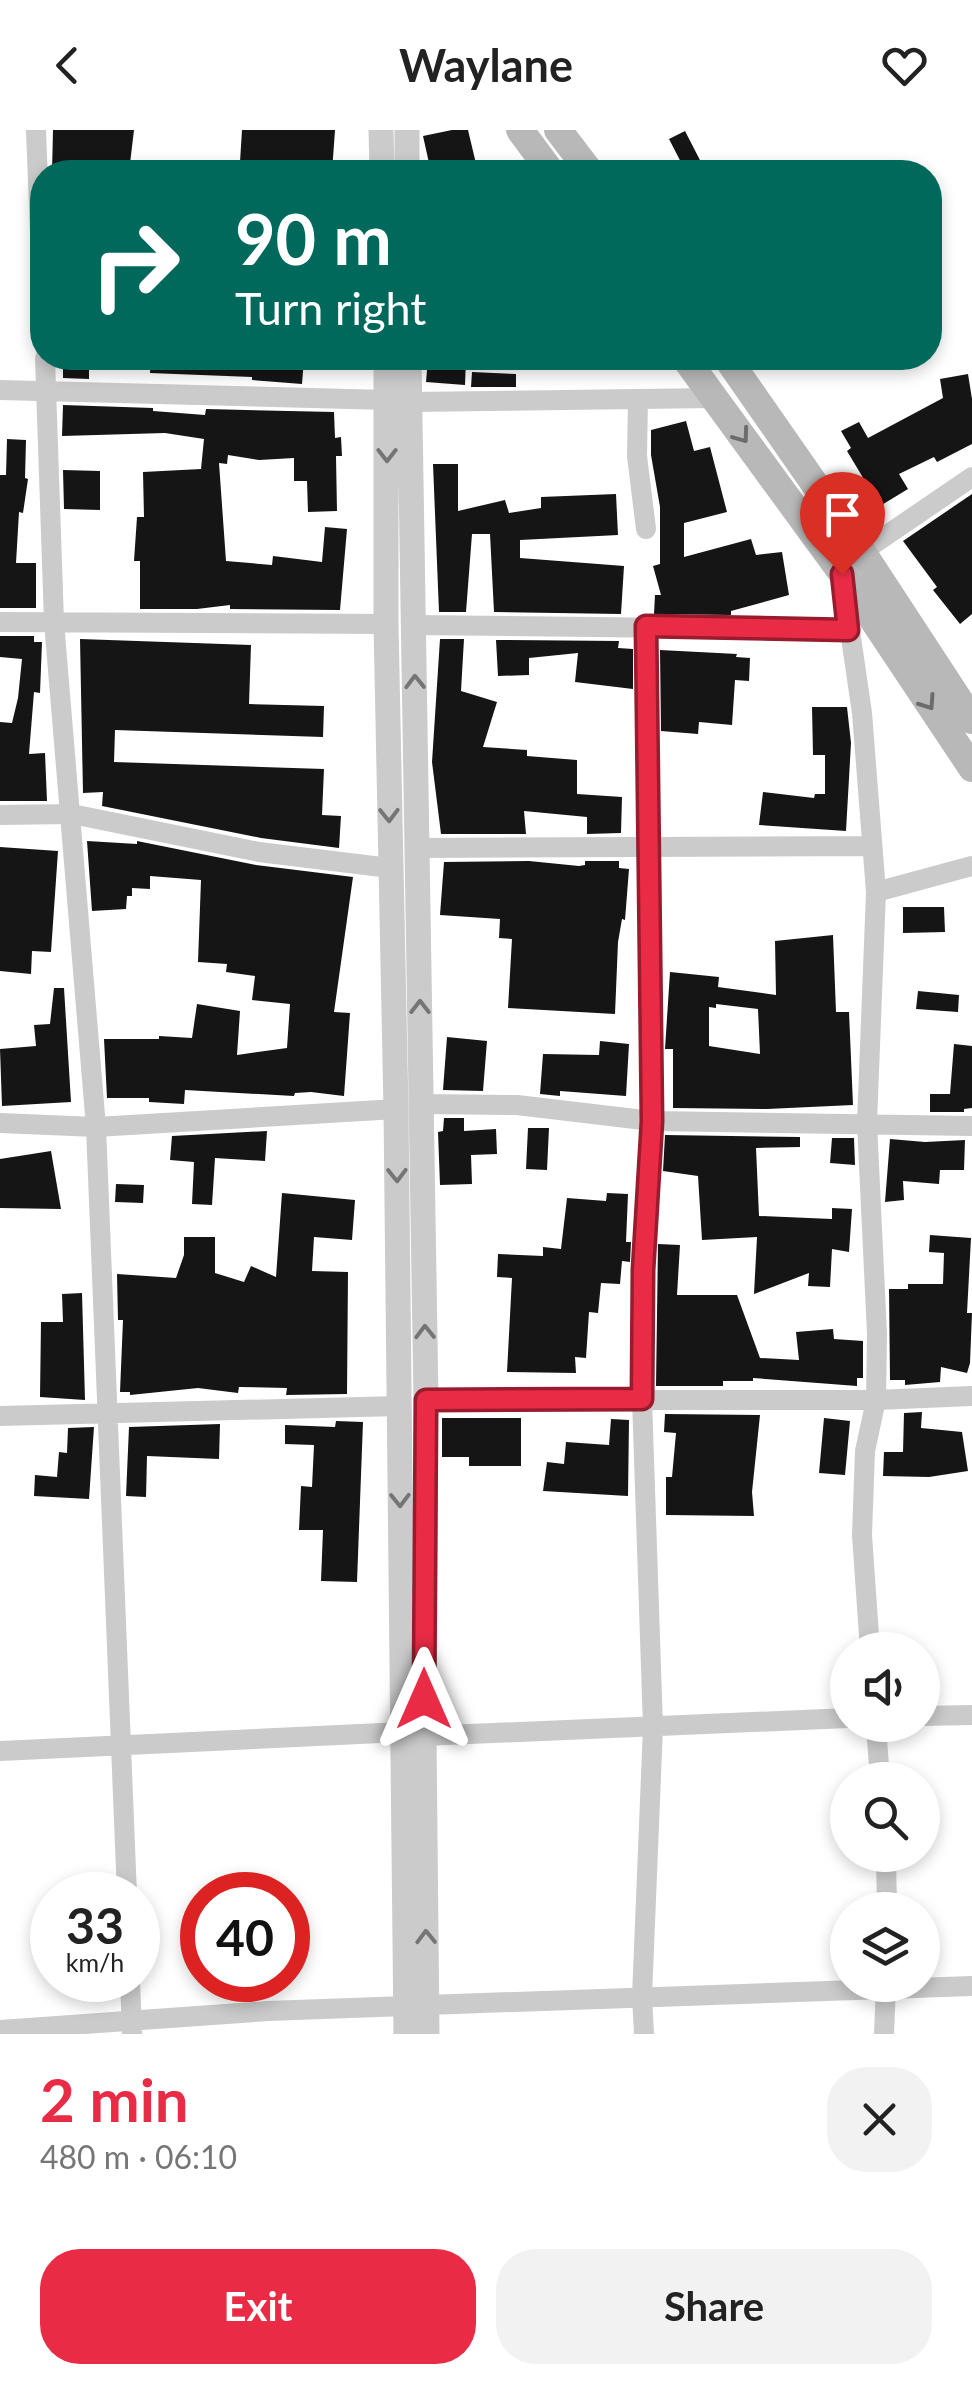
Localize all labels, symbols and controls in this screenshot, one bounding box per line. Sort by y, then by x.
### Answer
icon: back [40,38,95,93]
text: Waylane [399,38,573,92]
icon: heart [877,38,932,93]
text: 90 m [235,196,392,280]
icon: right [70,200,200,330]
text: Turn right [235,281,426,335]
one-way arrow [730,425,748,444]
one-way arrow [376,448,398,463]
pin [800,472,885,575]
icon: arrive [815,487,870,542]
one-way arrow [404,673,425,689]
one-way arrow [916,692,935,710]
one-way arrow [378,808,400,823]
one-way arrow [409,998,431,1014]
one-way arrow [386,1168,408,1183]
one-way arrow [414,1323,435,1339]
one-way arrow [389,1492,411,1508]
map controls [830,1632,940,2002]
button: sound [830,1632,940,1742]
position arrow [372,1647,476,1751]
button: search [830,1762,940,1872]
speed limit sign: 40 [180,1872,310,2002]
button: layers [830,1892,940,2002]
text: 33 [66,1895,124,1955]
one-way arrow [415,1928,437,1944]
text: km/h [66,1947,124,1977]
text: 2 min [40,2063,189,2135]
button: close [827,2067,932,2172]
text: 480 m · 06:10 [40,2137,237,2176]
button: Exit [40,2249,476,2364]
button: Share [496,2249,932,2364]

